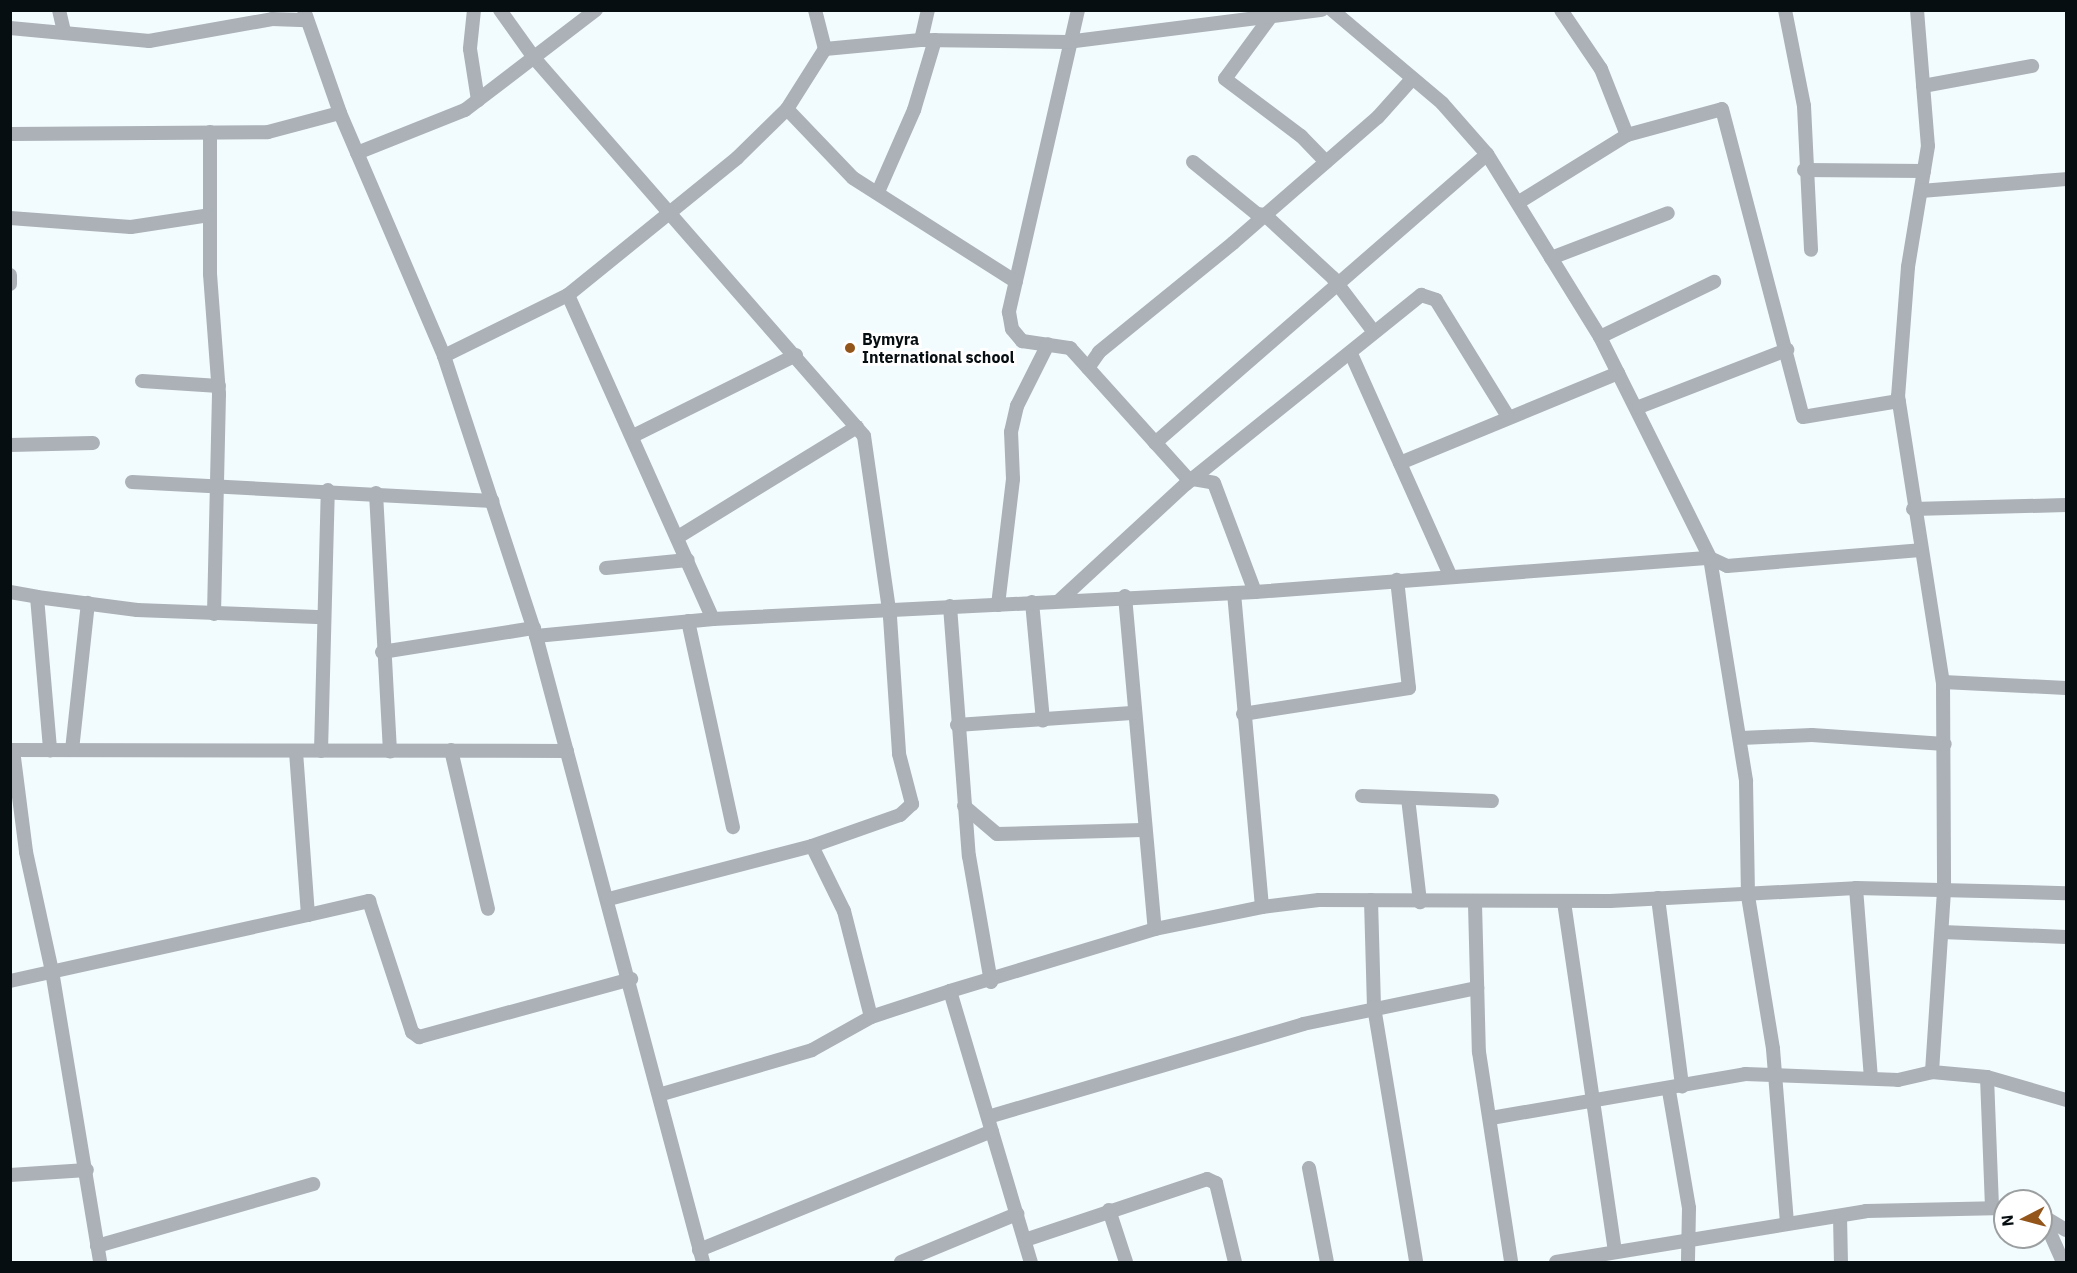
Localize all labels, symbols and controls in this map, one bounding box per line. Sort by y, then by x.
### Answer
place label: Bymyra International school [862,329,1014,367]
marker: Bymyra International school [843,341,857,355]
north arrow [1993,1189,2053,1249]
text: N [1997,1214,2018,1227]

